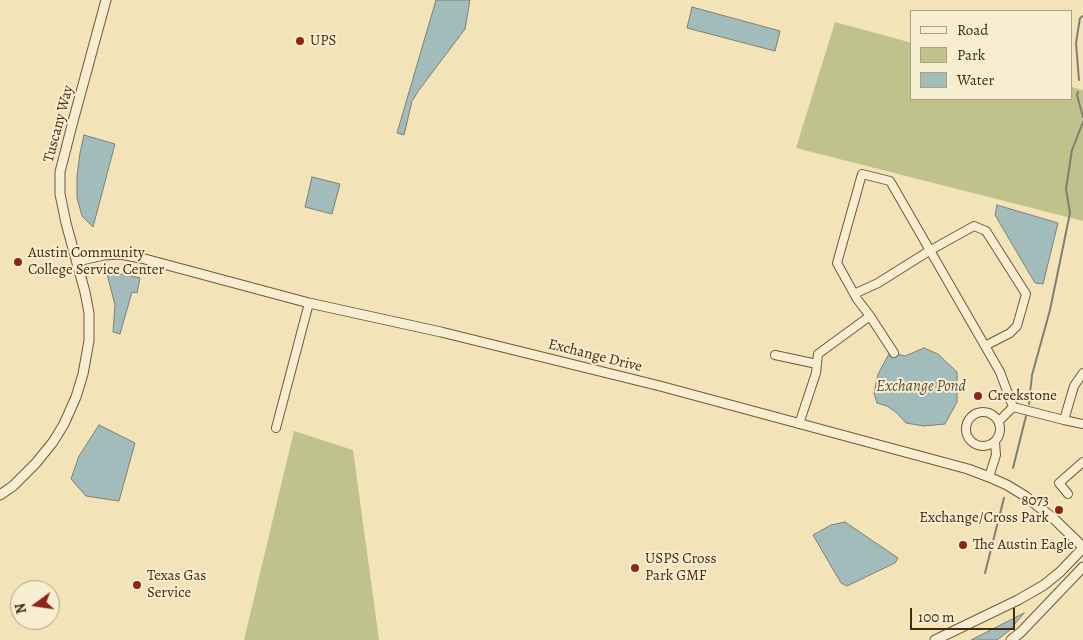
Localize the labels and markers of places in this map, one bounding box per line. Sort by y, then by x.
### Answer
place label: UPS [310,32,336,50]
marker: UPS [294,35,306,47]
place label: Austin Community College Service Center [28,244,164,279]
marker: Austin Community College Service Center [12,256,24,268]
place label: Creekstone [988,387,1057,405]
marker: Creekstone [972,390,984,402]
place label: 8073 Exchange/Cross Park [919,492,1049,527]
marker: 8073 Exchange/Cross Park [1053,504,1065,516]
place label: The Austin Eagle [973,536,1074,554]
marker: The Austin Eagle [957,539,969,551]
place label: USPS Cross Park GMF [645,550,717,585]
marker: USPS Cross Park GMF [629,562,641,574]
place label: Texas Gas Service [147,567,206,602]
marker: Texas Gas Service [131,579,143,591]

